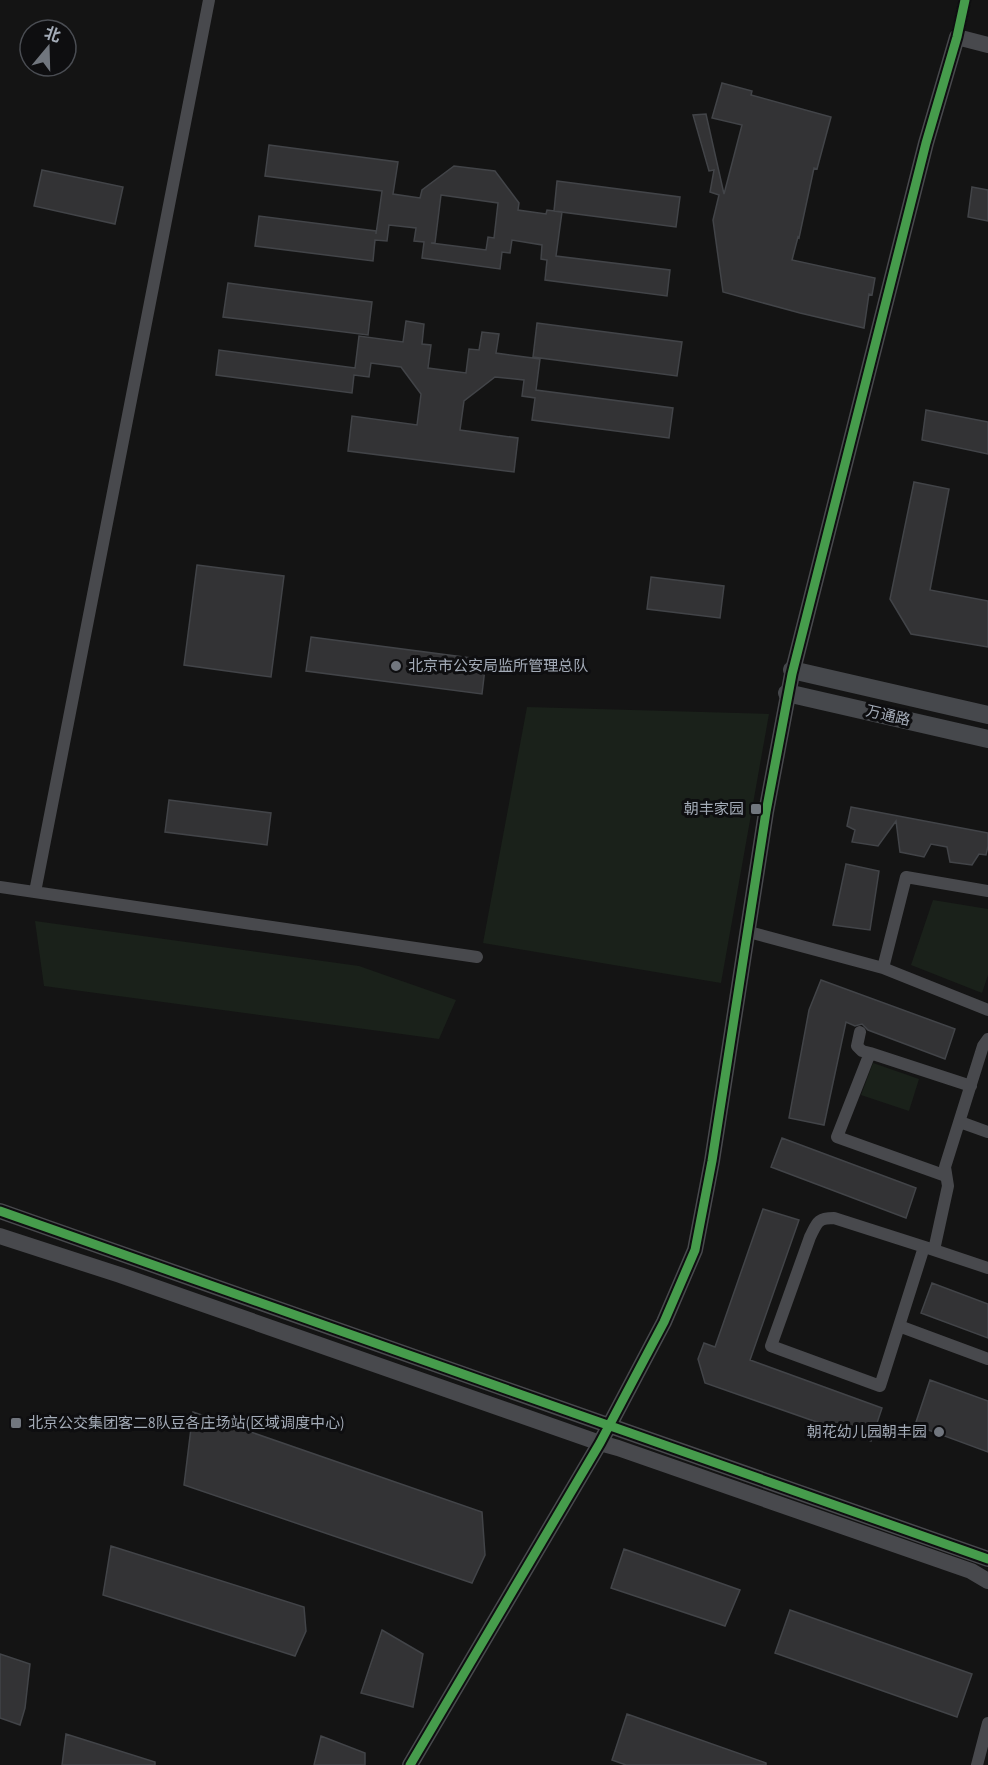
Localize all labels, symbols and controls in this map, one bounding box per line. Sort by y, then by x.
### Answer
north arrow [18,18,78,78]
text: 北 [41,22,64,48]
place label: 北京市公安局监所管理总队 [408,656,588,677]
marker: 北京市公安局监所管理总队 [389,659,403,673]
street label: 万通路 [864,701,912,731]
place label: 朝丰家园 [684,799,744,820]
marker: 朝丰家园 [749,802,763,816]
place label: 北京公交集团客二8队豆各庄场站(区域调度中心) [28,1413,345,1434]
marker: 北京公交集团客二8队豆各庄场站(区域调度中心) [9,1416,23,1430]
place label: 朝花幼儿园朝丰园 [807,1422,927,1443]
marker: 朝花幼儿园朝丰园 [932,1425,946,1439]

